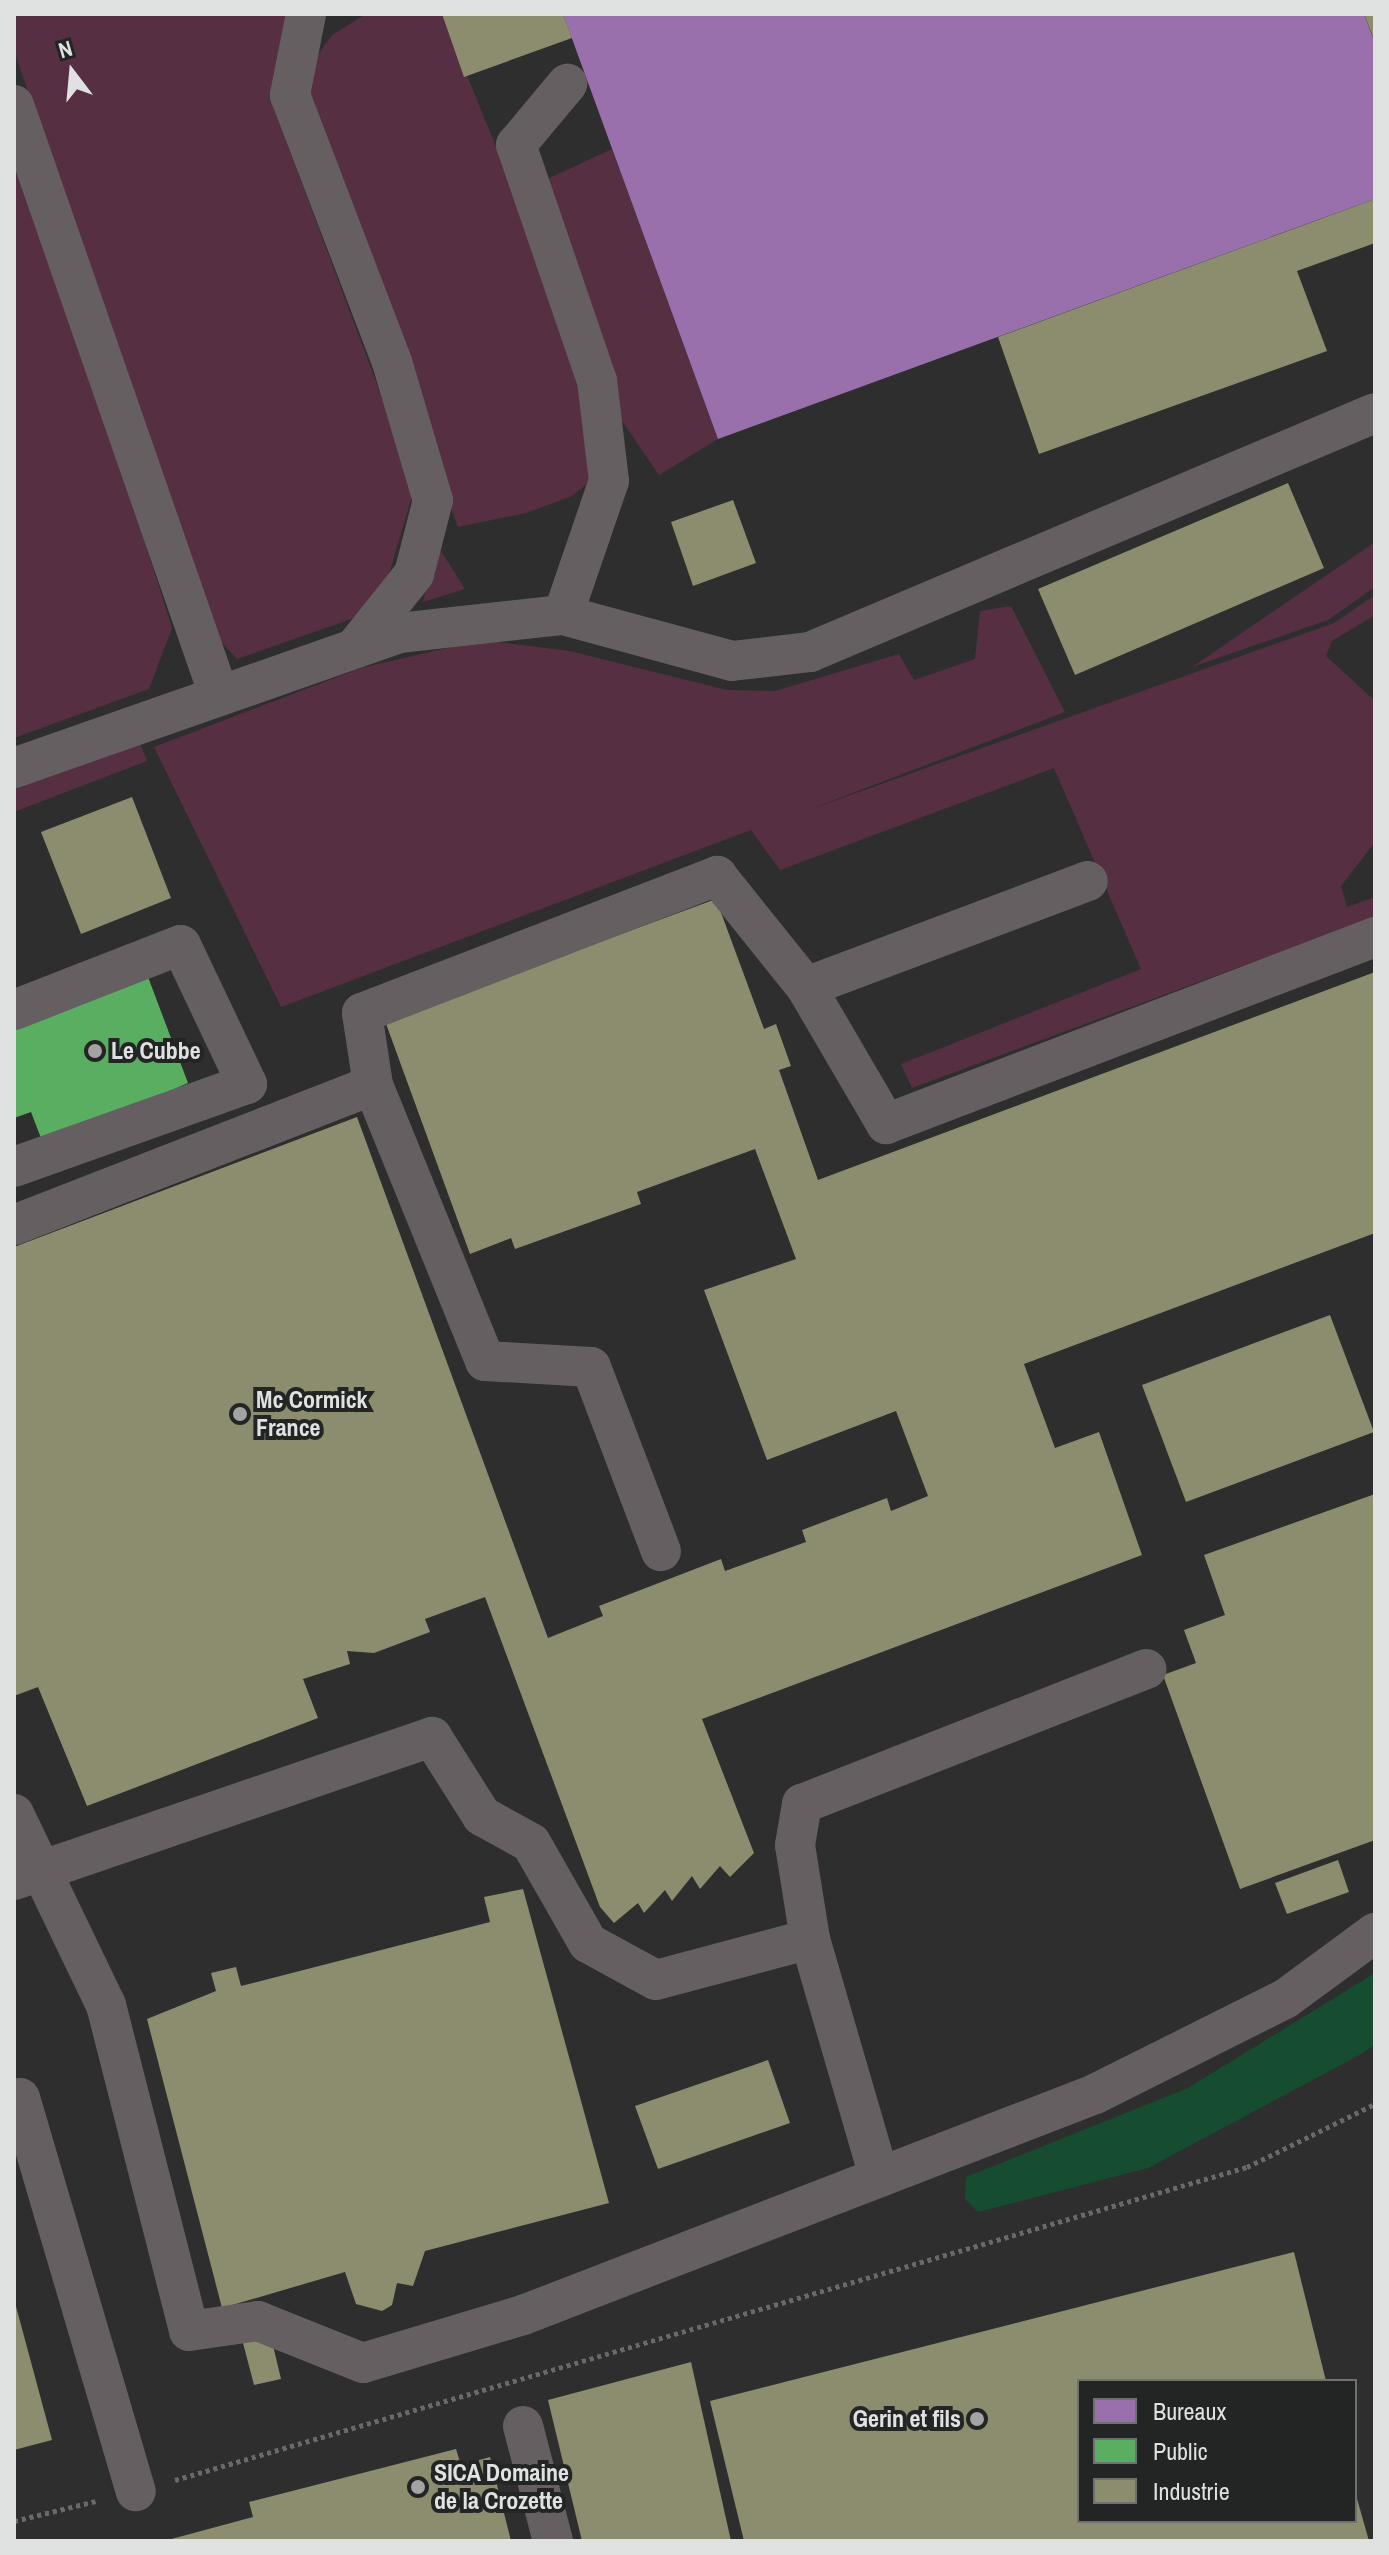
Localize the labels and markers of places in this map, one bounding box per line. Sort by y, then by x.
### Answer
place label: Le Cubbe [111,1037,201,1065]
marker: Le Cubbe [86,1042,104,1060]
place label: Mc Cormick France [256,1386,368,1442]
marker: Mc Cormick France [231,1405,249,1423]
place label: Gerin et fils [853,2405,961,2433]
marker: Gerin et fils [968,2410,986,2428]
place label: SICA Domaine de la Crozette [434,2459,570,2515]
marker: SICA Domaine de la Crozette [409,2478,427,2496]

